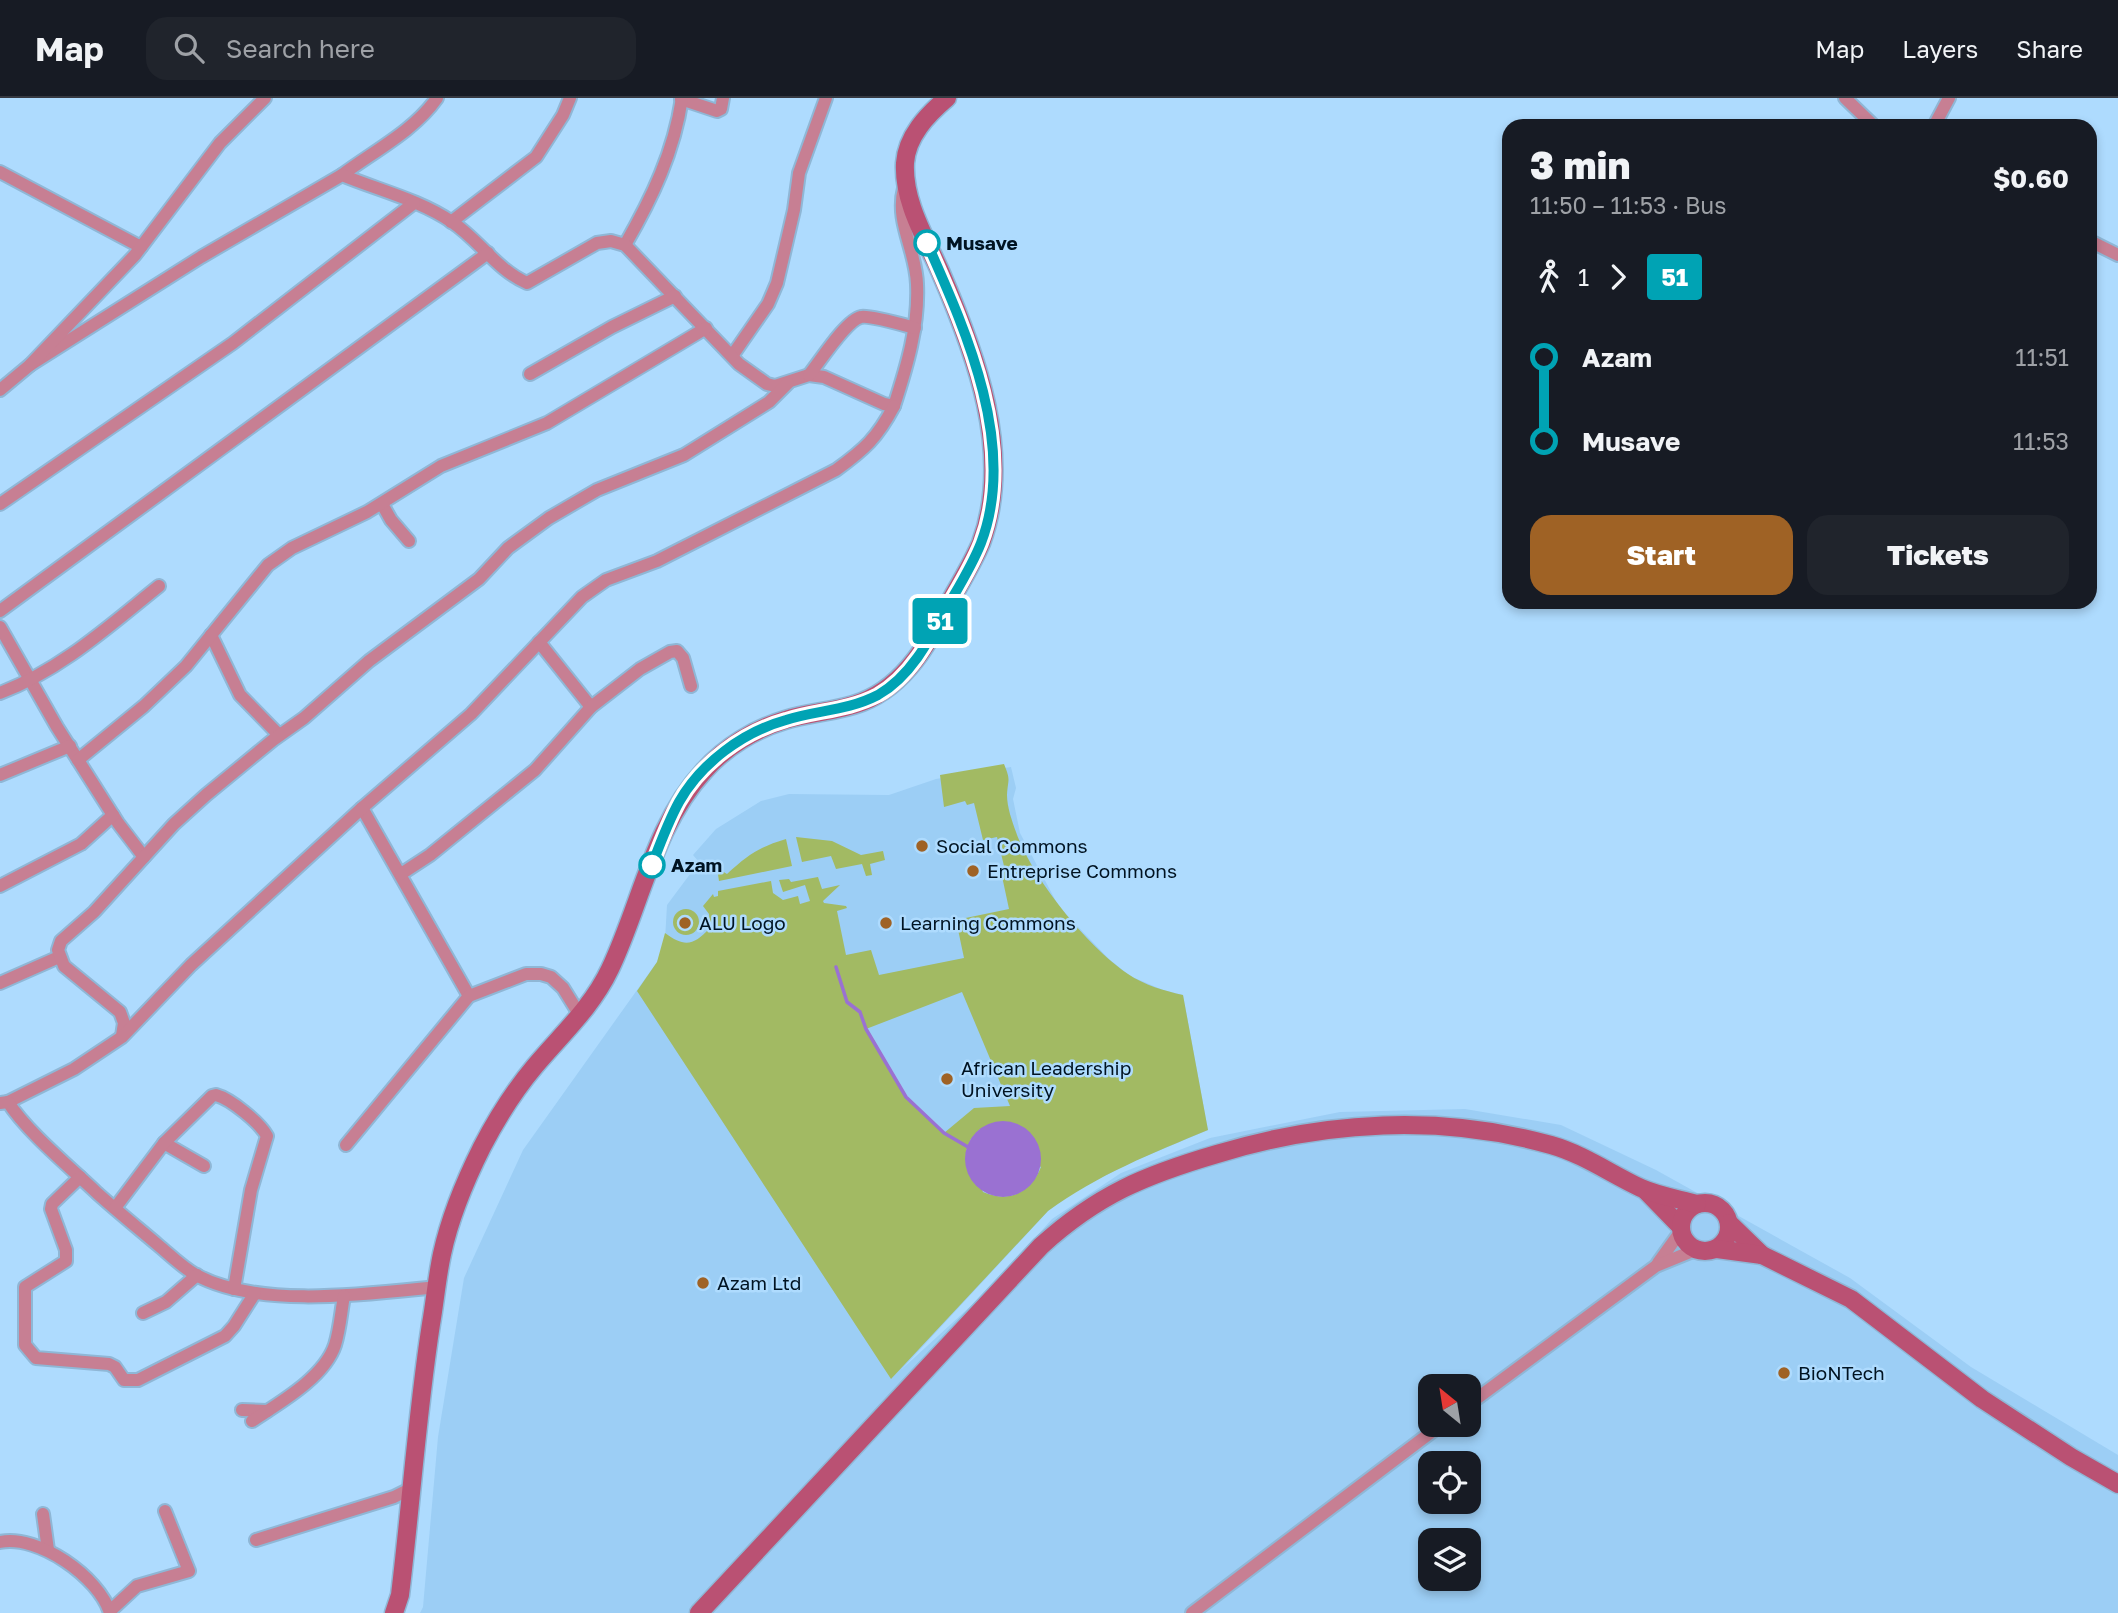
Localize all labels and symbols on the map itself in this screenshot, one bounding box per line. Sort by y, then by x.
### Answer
marker: Musave [914,230,940,256]
place label: Musave [946,231,1018,254]
line badge: 51 [908,598,972,644]
place label: Social Commons [936,834,1088,857]
marker: Social Commons [914,838,930,854]
marker: Azam [639,852,665,878]
place label: Azam [671,853,722,876]
place label: Entreprise Commons [987,859,1177,882]
marker: Entreprise Commons [965,863,981,879]
place label: ALU Logo [699,911,786,934]
place label: Learning Commons [900,911,1076,934]
marker: ALU Logo [677,915,693,931]
marker: Learning Commons [878,915,894,931]
place label: African Leadership University [961,1056,1131,1101]
marker: African Leadership University [939,1071,955,1087]
place label: Azam Ltd [717,1271,801,1294]
marker: Azam Ltd [695,1275,711,1291]
place label: BioNTech [1798,1361,1885,1384]
marker: BioNTech [1776,1365,1792,1381]
north arrow [1418,1374,1480,1437]

